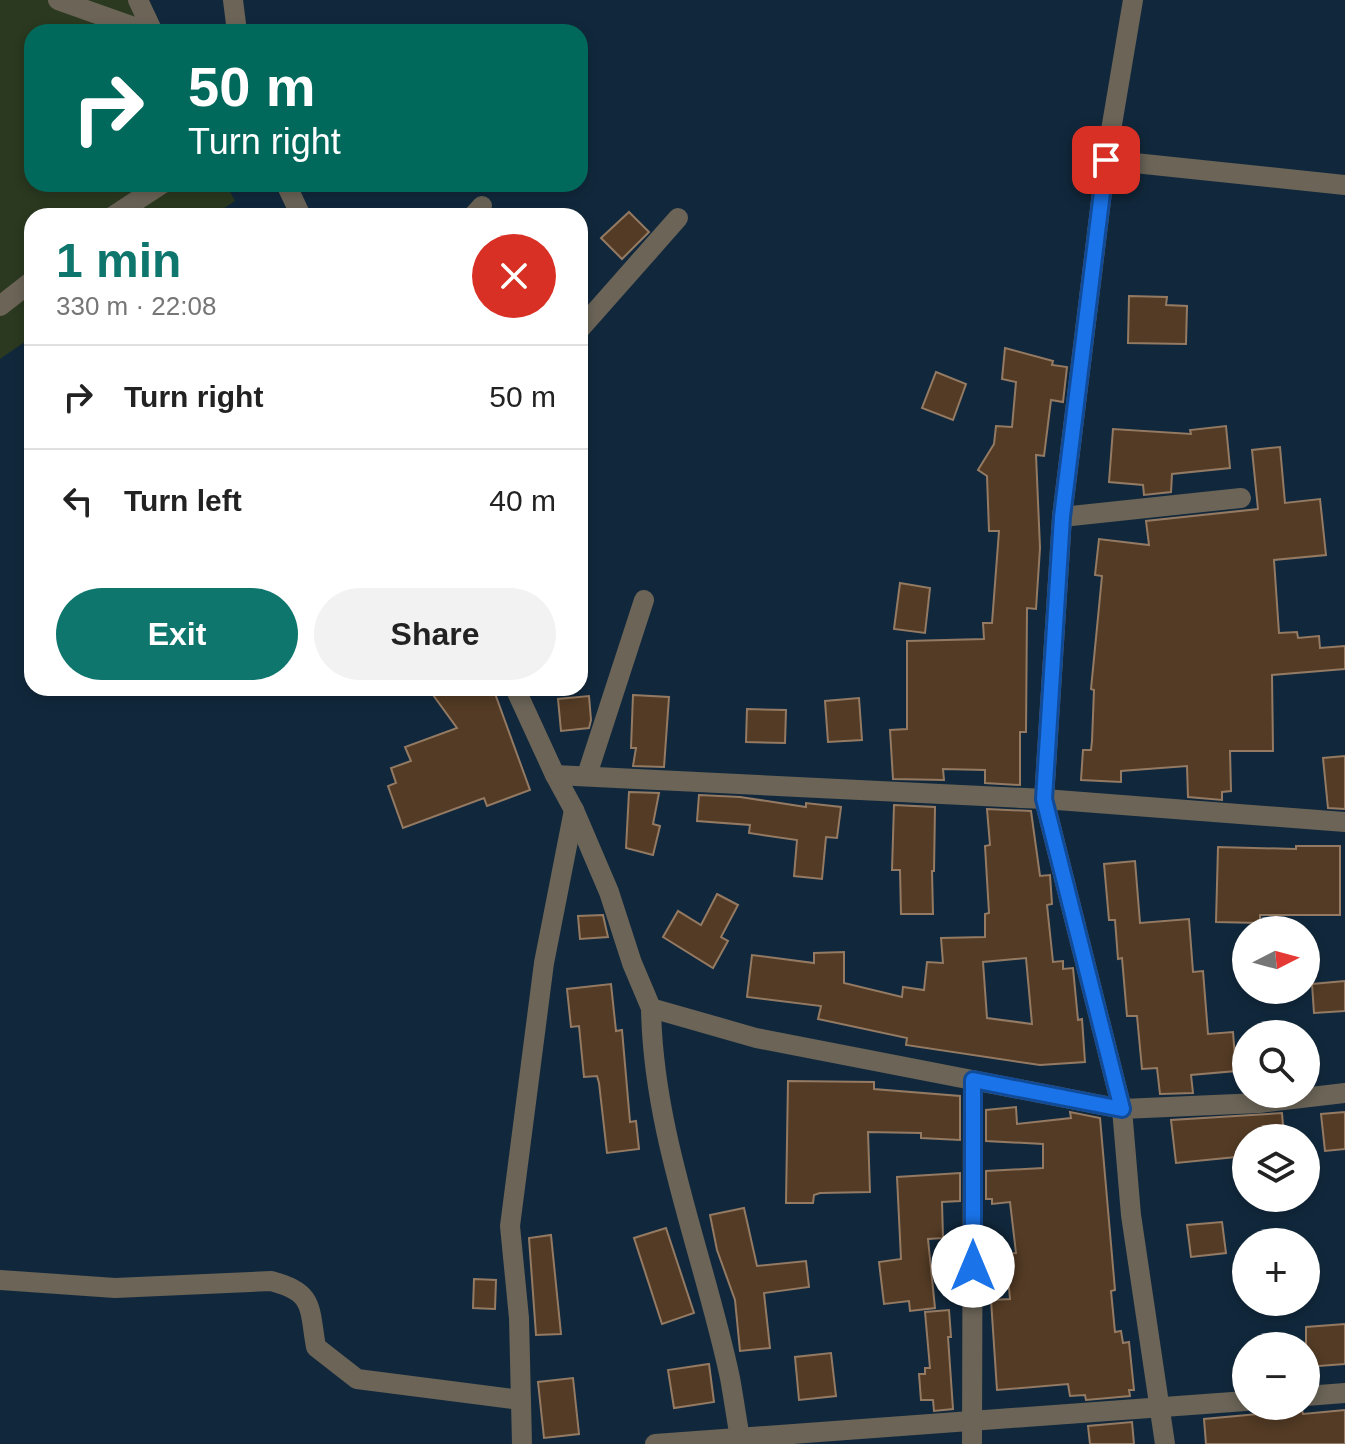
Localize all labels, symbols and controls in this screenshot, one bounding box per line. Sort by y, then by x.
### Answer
text: 50 m [188,55,316,118]
icon: right [56,56,160,160]
text: Turn right [188,121,341,162]
pin [1072,126,1140,194]
icon: arrive [1084,138,1128,182]
text: 1 min [56,234,181,287]
button: close [472,234,556,318]
text: 330 m · 22:08 [56,291,216,321]
icon: right [56,375,100,419]
text: Turn right [124,380,263,413]
text: 50 m [489,380,556,413]
icon: left [56,479,100,523]
text: Turn left [124,484,242,517]
text: 40 m [489,484,556,517]
button: Exit [56,588,298,680]
button: Share [314,588,556,680]
north arrow [1232,916,1320,1004]
map controls [1232,916,1320,1420]
button: search [1232,1020,1320,1108]
button: layers [1232,1124,1320,1212]
position arrow [931,1224,1015,1308]
button: + [1232,1228,1320,1316]
button: − [1232,1332,1320,1420]

